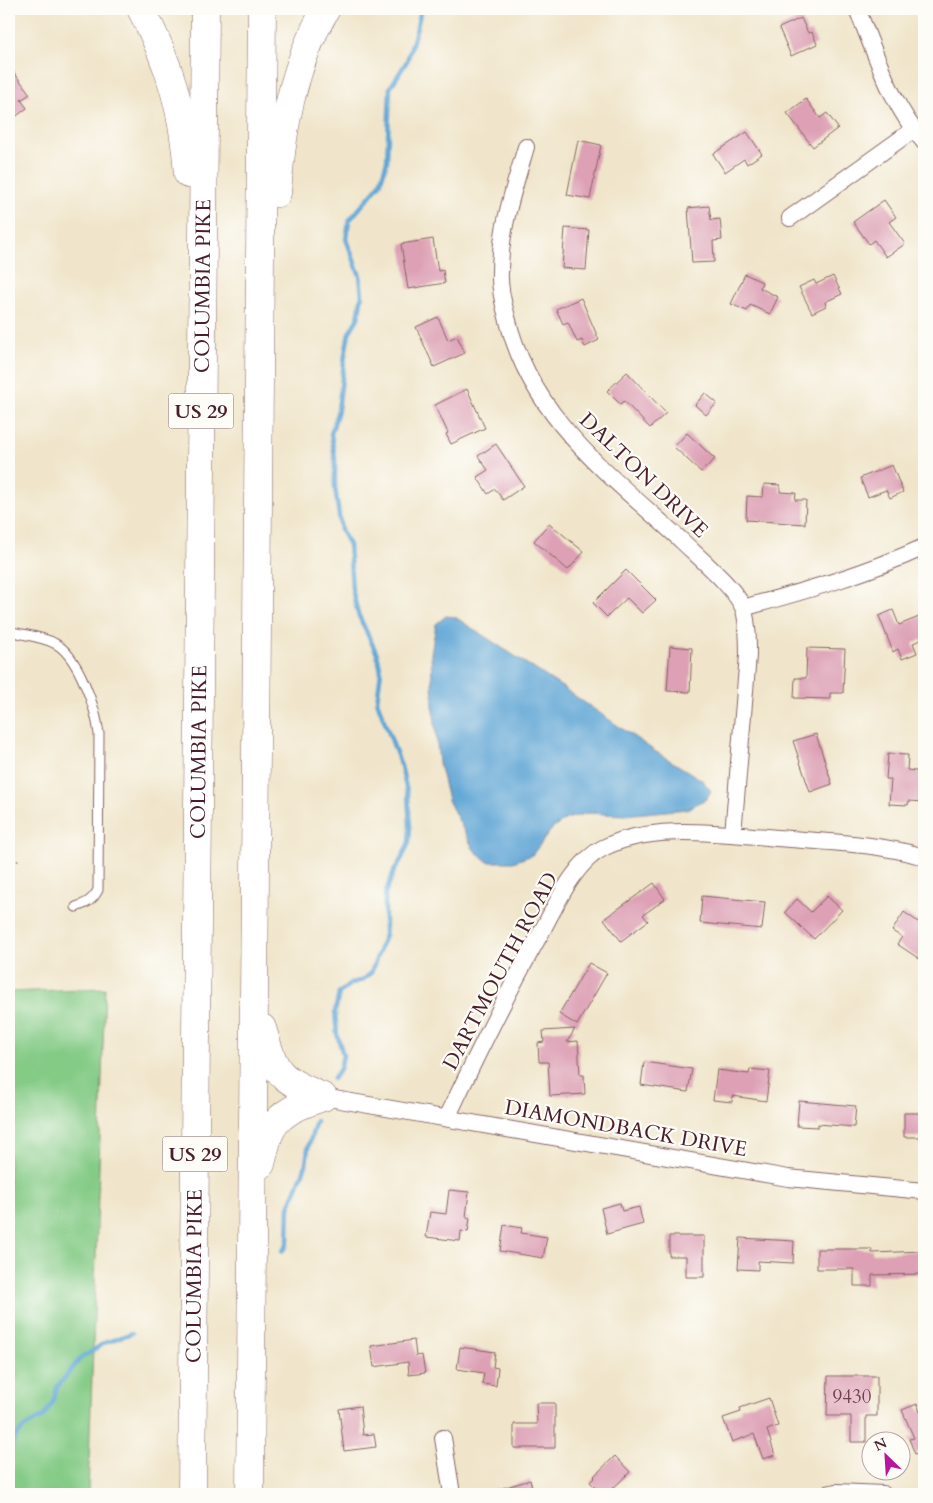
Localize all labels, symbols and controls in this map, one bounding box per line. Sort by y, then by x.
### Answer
street label: COLUMBIA PIKE [188,199,218,373]
road number: US 29 [168,394,234,428]
street label: DALTON DRIVE [573,406,715,545]
street label: COLUMBIA PIKE [184,665,214,839]
street label: DARTMOUTH ROAD [436,867,565,1075]
street label: DIAMONDBACK DRIVE [502,1093,749,1164]
road number: US 29 [162,1136,228,1172]
street label: COLUMBIA PIKE [179,1189,210,1363]
house number: 9430 [833,1384,872,1410]
north arrow [860,1430,910,1480]
text: N [871,1433,890,1456]

